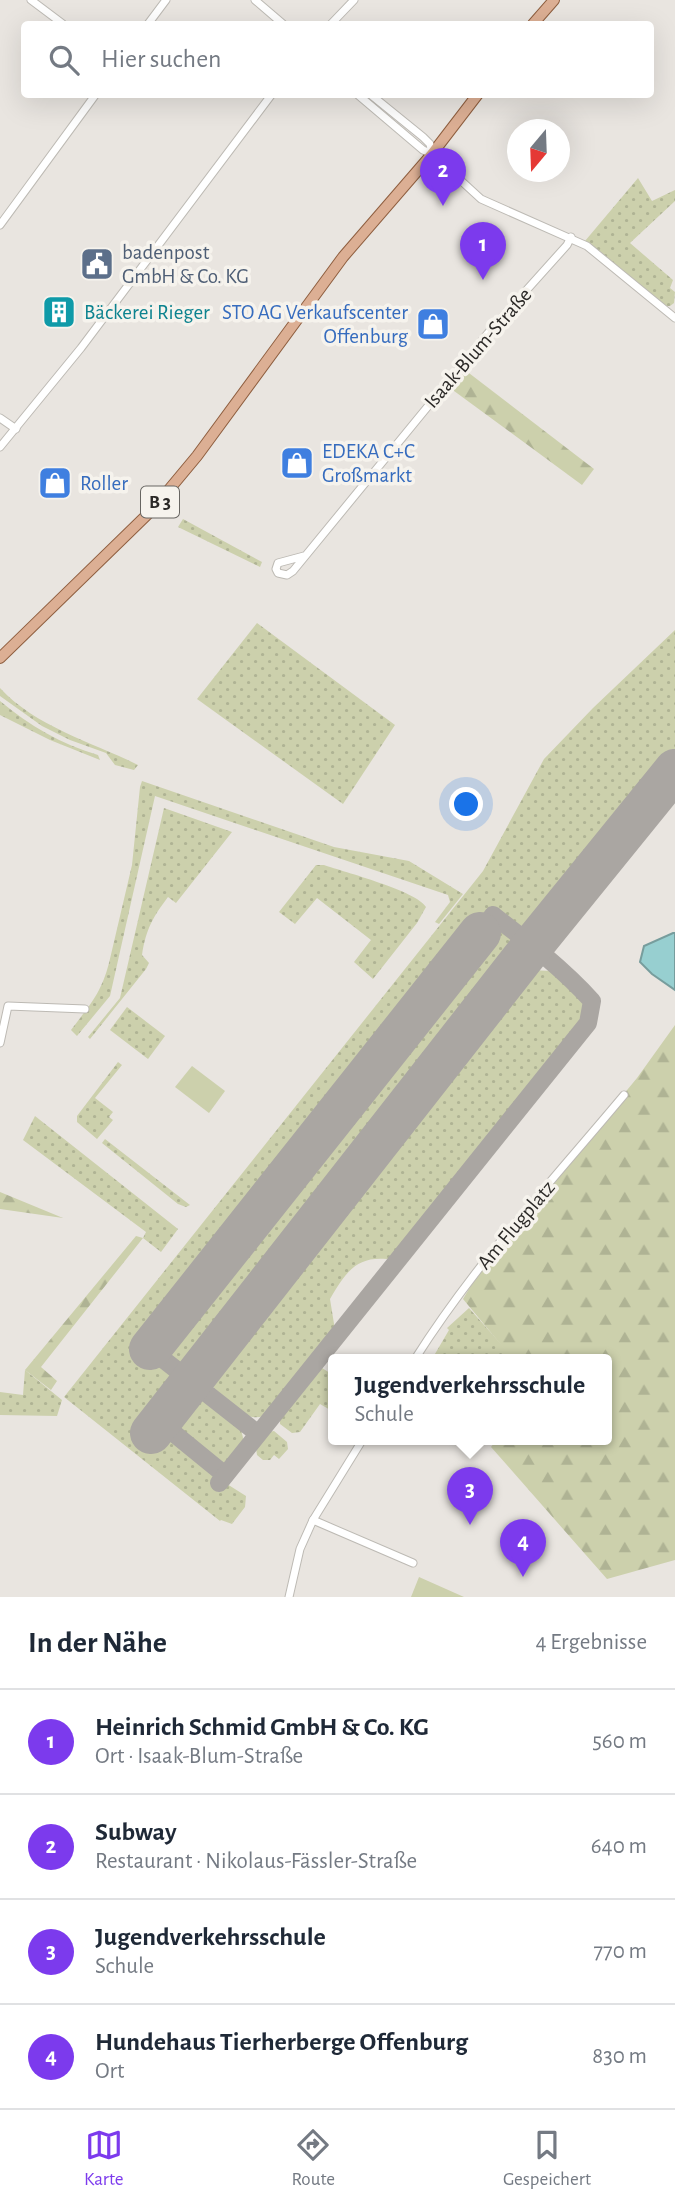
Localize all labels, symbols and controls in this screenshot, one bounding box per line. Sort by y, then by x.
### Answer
search box [21,21,654,98]
icon: search [45,41,83,79]
text: Hier suchen [101,46,222,72]
north arrow [507,119,570,182]
pin: 2 [420,148,466,206]
pin: 1 [460,222,506,280]
place label: badenpost GmbH & Co. KG [122,242,249,287]
public building icon: badenpost GmbH & Co. KG [78,245,116,283]
street label: Isaak-Blum-Straße [420,284,536,412]
building icon: Bäckerei Rieger [40,293,78,331]
place label: Bäckerei Rieger [84,302,210,323]
place label: STO AG Verkaufscenter Offenburg [222,302,409,347]
shop icon: STO AG Verkaufscenter Offenburg [414,305,452,343]
place label: EDEKA C+C Großmarkt [322,441,415,486]
shop icon: EDEKA C+C Großmarkt [278,444,316,482]
shop icon: Roller [36,464,74,502]
place label: Roller [80,473,128,494]
road number: B 3 [141,486,179,517]
your location [449,787,483,821]
street label: Am Flugplatz [473,1177,559,1273]
popup [328,1354,612,1445]
text: Jugendverkehrsschule [355,1372,585,1398]
text: Schule [355,1403,414,1426]
pin: 3 [447,1467,493,1525]
pin: 4 [500,1519,546,1577]
text: In der Nähe [28,1628,167,1658]
text: 4 Ergebnisse [535,1631,647,1654]
text: Heinrich Schmid GmbH & Co. KG [95,1714,429,1740]
text: 1 [47,1730,55,1753]
text: 560 m [592,1730,647,1753]
text: Ort · Isaak-Blum-Straße [95,1745,303,1768]
text: Subway [95,1819,177,1845]
text: 2 [46,1835,56,1858]
text: 640 m [591,1835,647,1858]
text: Restaurant · Nikolaus-Fässler-Straße [95,1850,417,1873]
text: Jugendverkehrsschule [95,1924,326,1950]
text: 3 [46,1940,56,1963]
text: 770 m [593,1940,647,1963]
text: Schule [95,1955,154,1978]
text: Hundehaus Tierherberge Offenburg [95,2029,468,2055]
text: 4 [45,2045,57,2068]
text: 830 m [592,2045,647,2068]
text: Ort [95,2060,124,2083]
tab: Karte [84,2126,123,2191]
tab: Route [292,2126,335,2191]
tab: Gespeichert [503,2126,591,2191]

